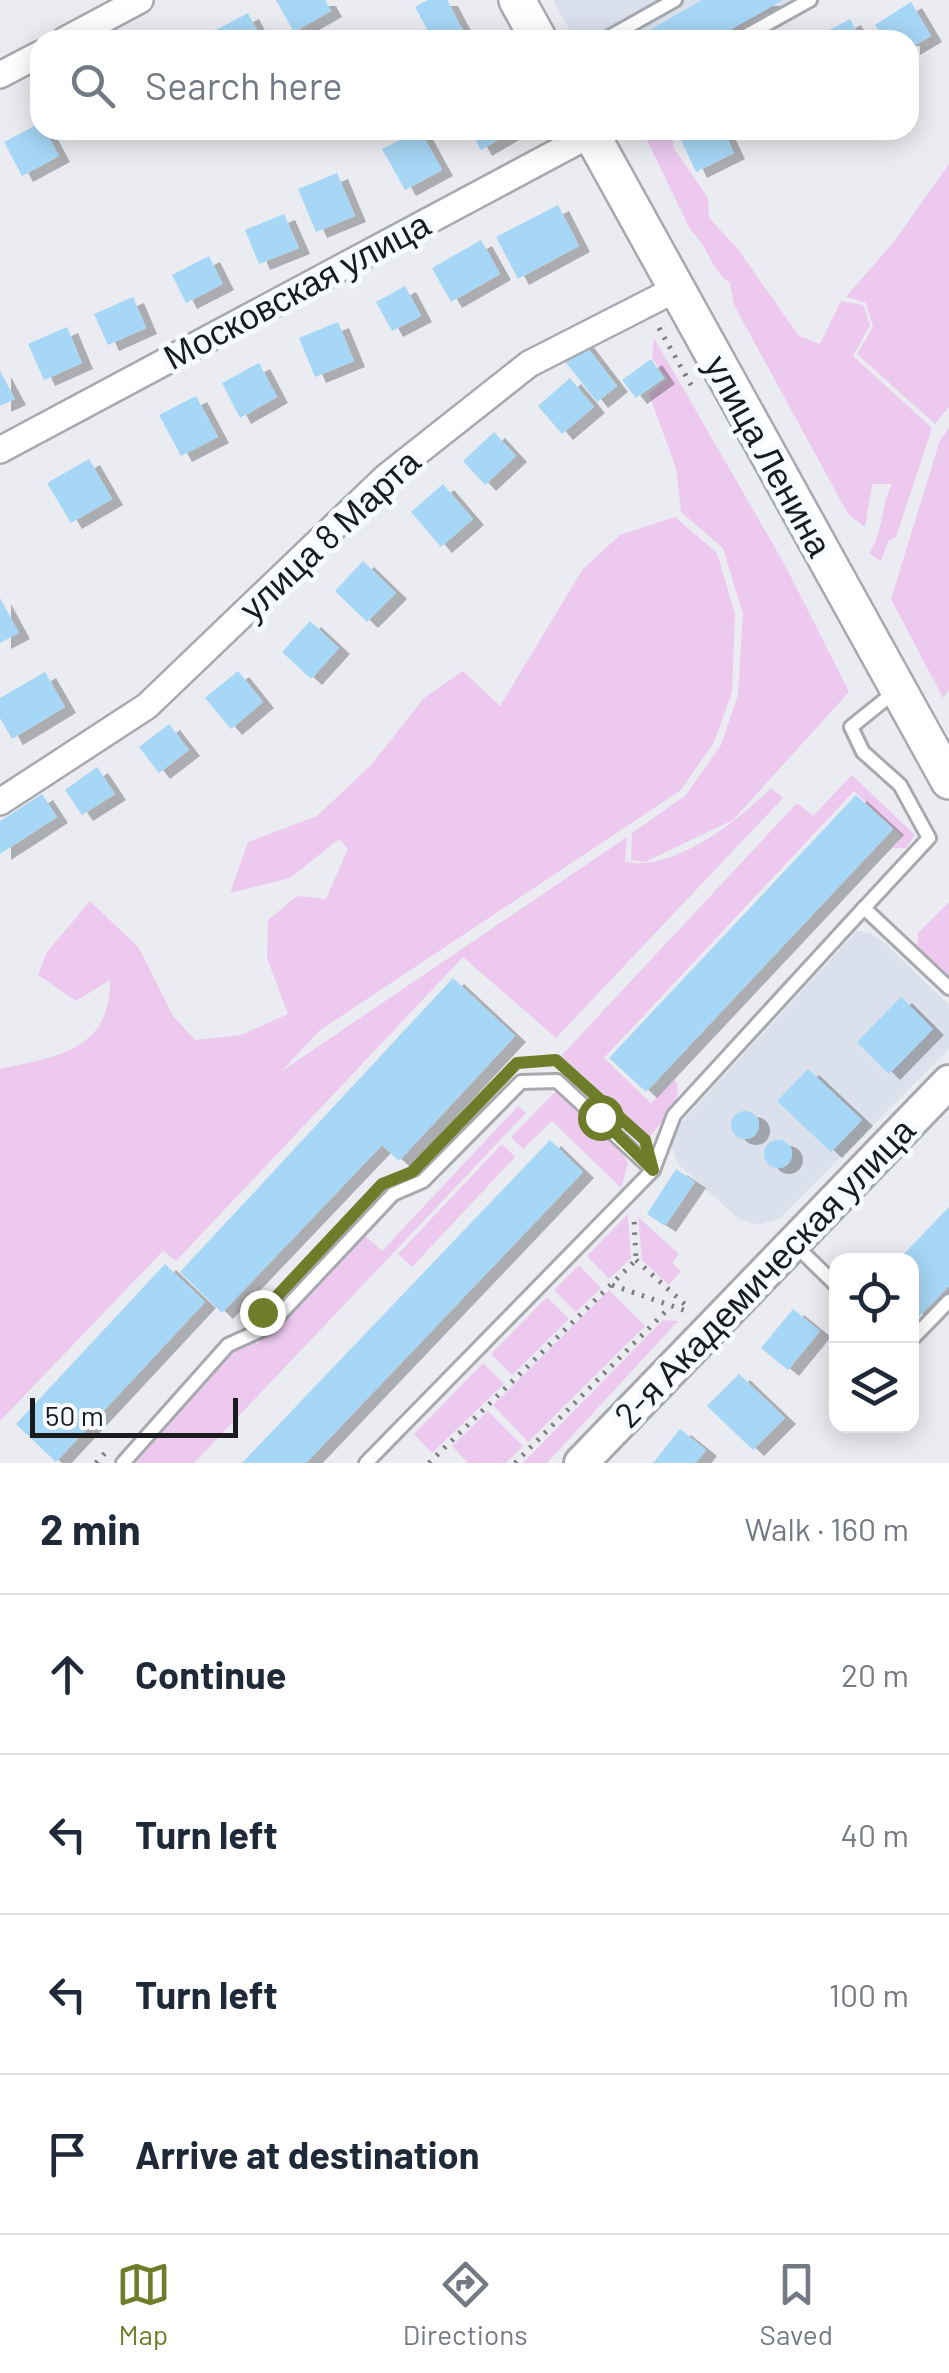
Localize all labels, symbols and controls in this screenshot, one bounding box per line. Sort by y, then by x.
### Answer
search box [30,30,919,140]
icon: search [65,58,120,113]
text: Search here [145,62,343,108]
street label: Московская улица [156,201,437,377]
street label: улица Ленина [697,347,843,563]
street label: улица 8 Марта [230,439,428,628]
route start [578,1095,624,1141]
street label: 2-я Академическая улица [605,1108,923,1435]
map controls [829,1253,919,1433]
button: locate [829,1253,919,1343]
route end [240,1290,286,1336]
button: layers [829,1343,919,1433]
scale bar [30,1393,238,1438]
text: 50 m [45,1398,104,1432]
text: 2 min [40,1503,141,1553]
text: Walk · 160 m [745,1509,909,1547]
icon: ahead [40,1647,95,1702]
text: Continue [135,1651,286,1697]
text: 20 m [841,1655,909,1693]
icon: left [40,1807,95,1862]
text: Turn left [135,1811,278,1857]
text: 40 m [840,1815,909,1853]
icon: left [40,1967,95,2022]
text: Turn left [135,1971,278,2017]
text: 100 m [829,1975,909,2013]
icon: arrive [40,2127,95,2182]
text: Arrive at destination [135,2131,480,2177]
tab: Map [116,2257,171,2351]
tab: Directions [403,2257,528,2351]
tab: Saved [760,2257,833,2351]

